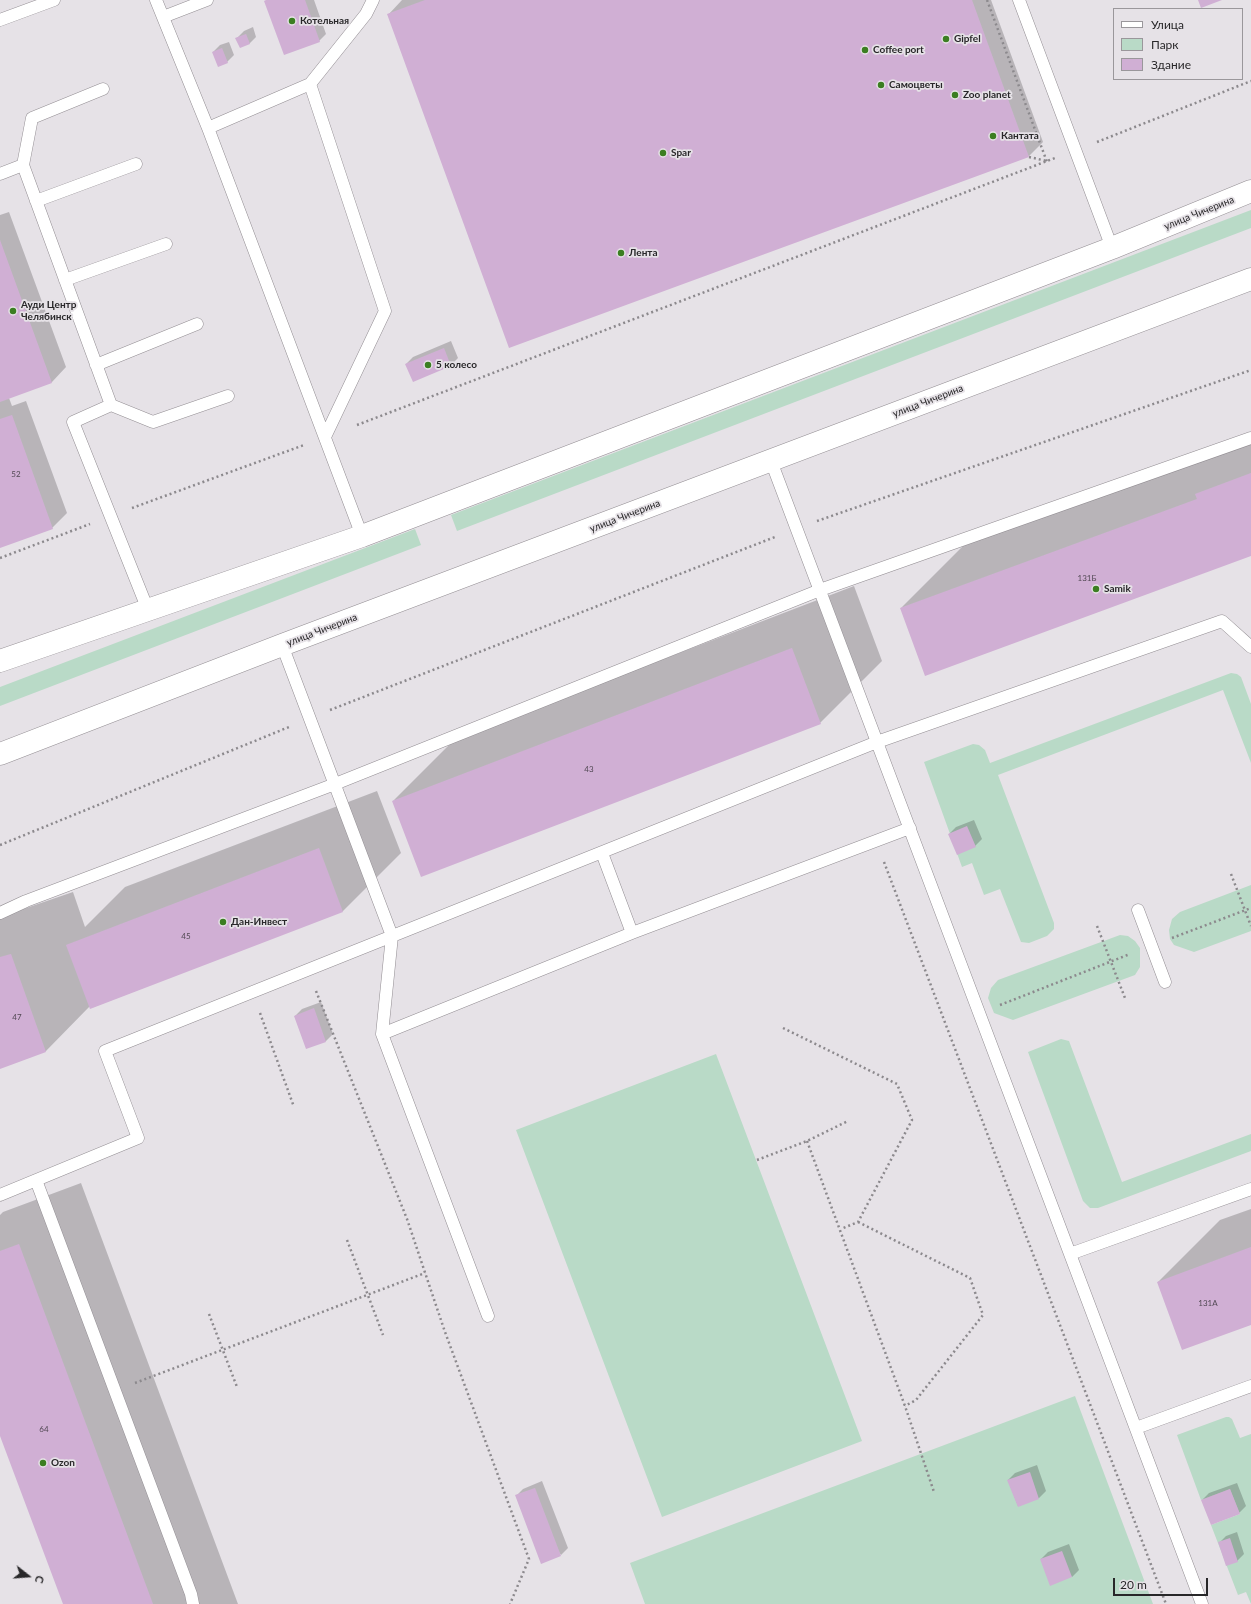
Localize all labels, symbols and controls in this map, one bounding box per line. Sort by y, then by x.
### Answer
legend [1113,8,1243,80]
place label: Котельная [300,15,349,27]
marker: Котельная [287,16,297,26]
text: Улица [1151,17,1184,32]
place label: Gipfel [954,33,981,45]
marker: Gipfel [941,34,951,44]
text: Парк [1151,37,1179,52]
place label: Coffee port [873,44,924,56]
marker: Coffee port [860,45,870,55]
text: Здание [1151,57,1191,72]
place label: Самоцветы [889,79,943,91]
marker: Самоцветы [876,80,886,90]
place label: Zoo planet [963,89,1011,101]
marker: Zoo planet [950,90,960,100]
place label: Кантата [1001,130,1039,142]
marker: Кантата [988,131,998,141]
place label: Spar [671,147,691,159]
marker: Spar [658,148,668,158]
street label: улица Чичерина [1162,193,1236,233]
place label: Лента [629,247,657,259]
marker: Лента [616,248,626,258]
place label: Ауди Центр Челябинск [21,299,76,322]
marker: Ауди Центр Челябинск [8,306,18,316]
place label: 5 колесо [436,359,477,371]
marker: 5 колесо [423,360,433,370]
street label: улица Чичерина [891,382,965,420]
house number: 52 [11,469,21,479]
street label: улица Чичерина [588,497,662,535]
house number: 131Б [1078,573,1096,583]
place label: Samik [1104,583,1131,595]
marker: Samik [1091,584,1101,594]
street label: улица Чичерина [285,611,359,649]
house number: 43 [584,764,594,774]
place label: Дан-Инвест [231,916,287,928]
marker: Дан-Инвест [218,917,228,927]
house number: 45 [181,931,191,941]
house number: 47 [12,1012,22,1022]
house number: 131А [1198,1298,1218,1308]
house number: 64 [39,1424,49,1434]
place label: Ozon [51,1457,75,1469]
marker: Ozon [38,1458,48,1468]
north arrow [8,1556,48,1596]
scale bar [1115,1570,1210,1596]
text: С [33,1574,47,1585]
text: 20 m [1120,1577,1147,1592]

